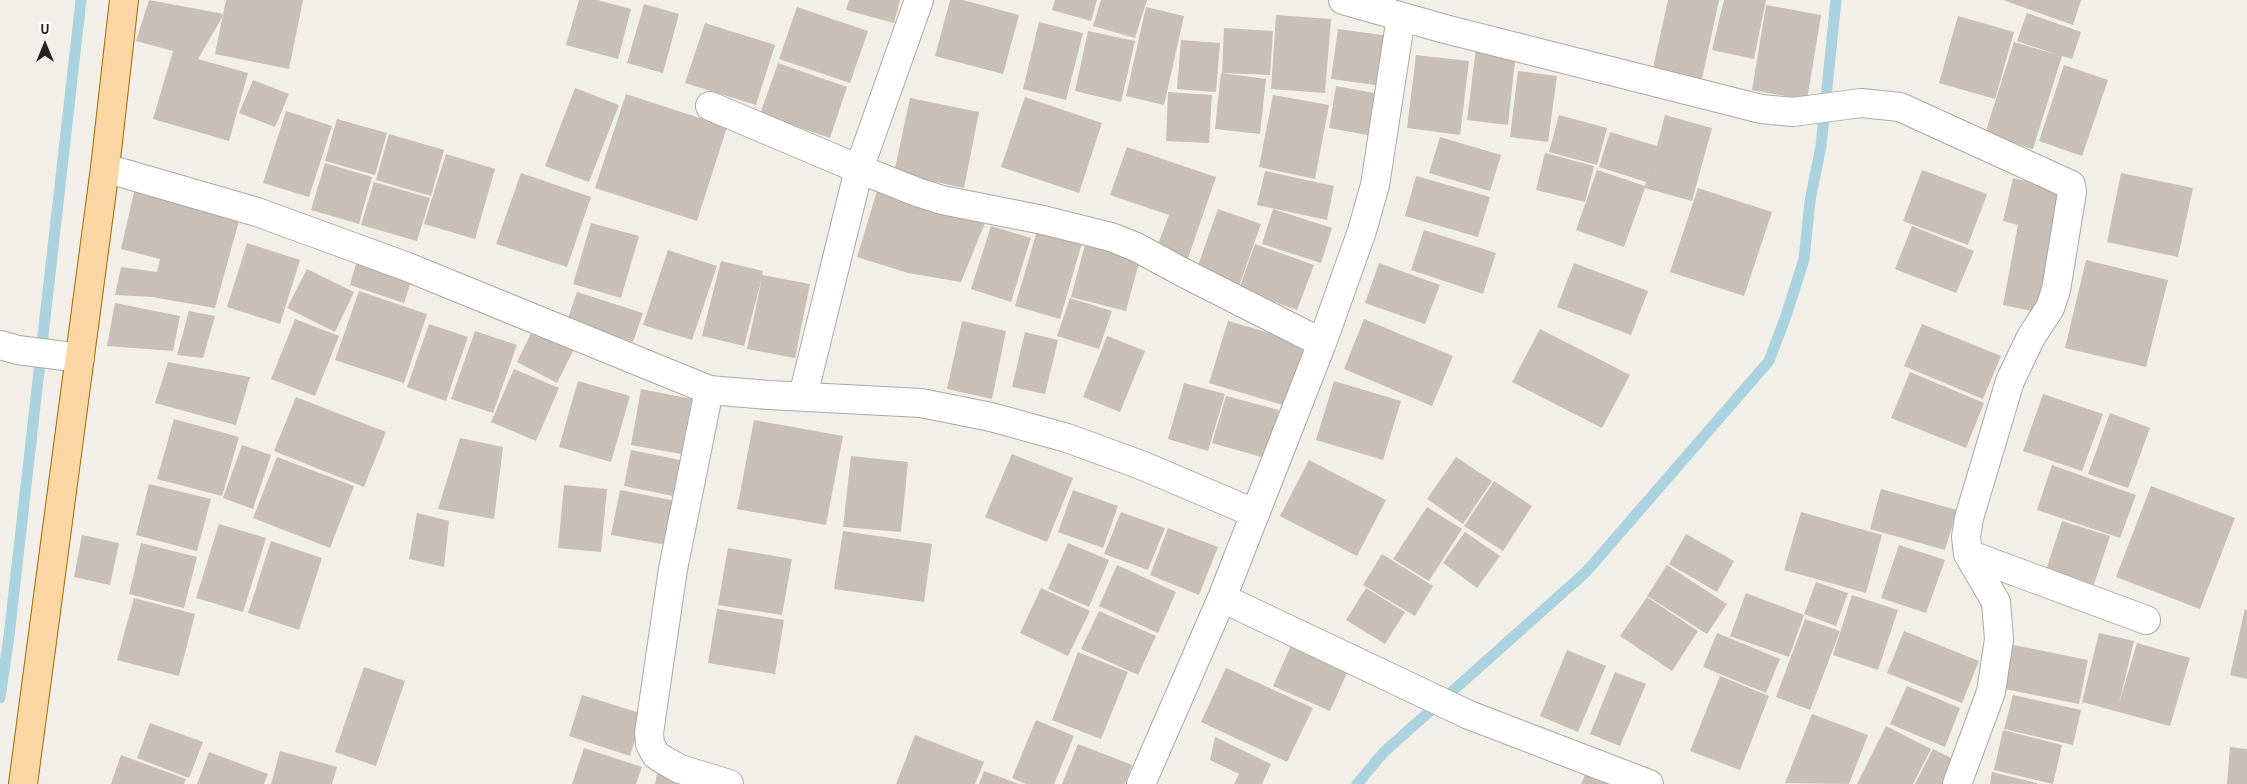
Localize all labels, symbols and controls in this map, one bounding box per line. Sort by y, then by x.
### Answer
north arrow [20,20,70,70]
text: U [41,23,49,37]

